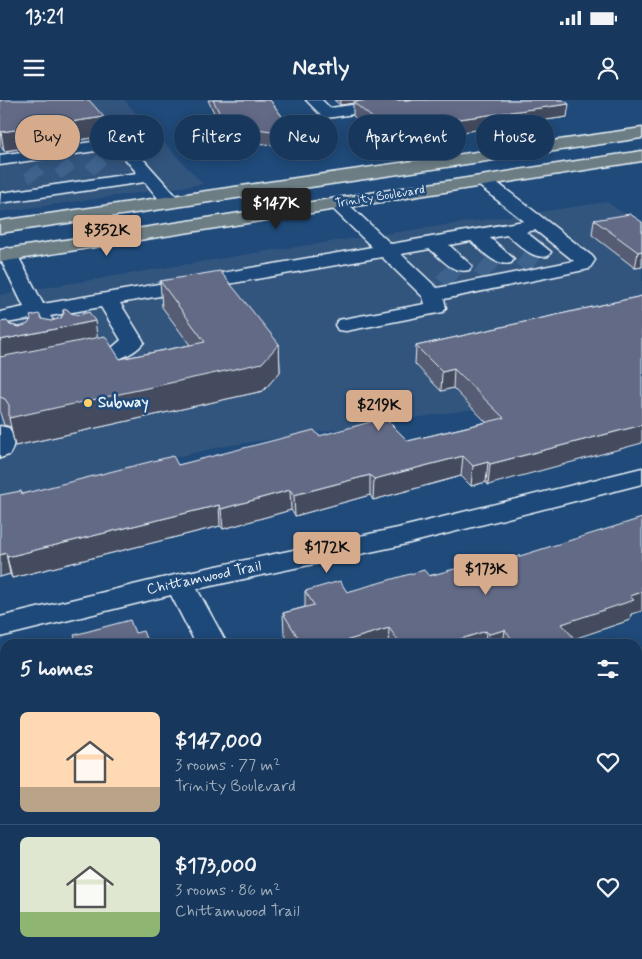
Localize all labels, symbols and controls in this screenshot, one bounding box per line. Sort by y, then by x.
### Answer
text: 13:21 [25,5,64,30]
icon: menu [20,54,48,82]
text: Nestly [293,54,349,82]
icon: person [594,54,622,82]
chip: Buy [15,115,80,160]
chip: Rent [90,115,164,160]
chip: Filters [174,115,260,160]
chip: New [270,115,338,160]
chip: Apartment [348,115,466,160]
chip: House [476,115,554,160]
street label: Trinity Boulevard [334,182,426,212]
pin: $147K [241,188,311,230]
text: $147K [253,193,299,214]
pin: $352K [72,214,142,257]
text: $352K [84,220,130,241]
pin: $219K [344,390,414,432]
place label: Subway [98,393,149,413]
text: $219K [357,395,401,416]
marker: Subway [82,397,94,409]
pin: $172K [292,532,362,574]
text: $172K [304,537,350,558]
pin: $173K [451,554,521,596]
street label: Chittamwood Trail [145,556,263,600]
text: $173K [465,559,507,580]
text: 5 homes [20,655,93,683]
icon: filters [594,655,622,683]
text: $147,000 [175,727,262,755]
icon: home [60,732,120,792]
icon: heart [594,748,622,776]
text: 3 rooms · 77 m² [175,755,280,776]
text: Trinity Boulevard [175,776,296,797]
text: $173,000 [175,852,257,880]
icon: home [60,857,120,917]
icon: heart [594,873,622,901]
text: 3 rooms · 86 m² [175,880,280,901]
text: Chittamwood Trail [175,901,300,922]

